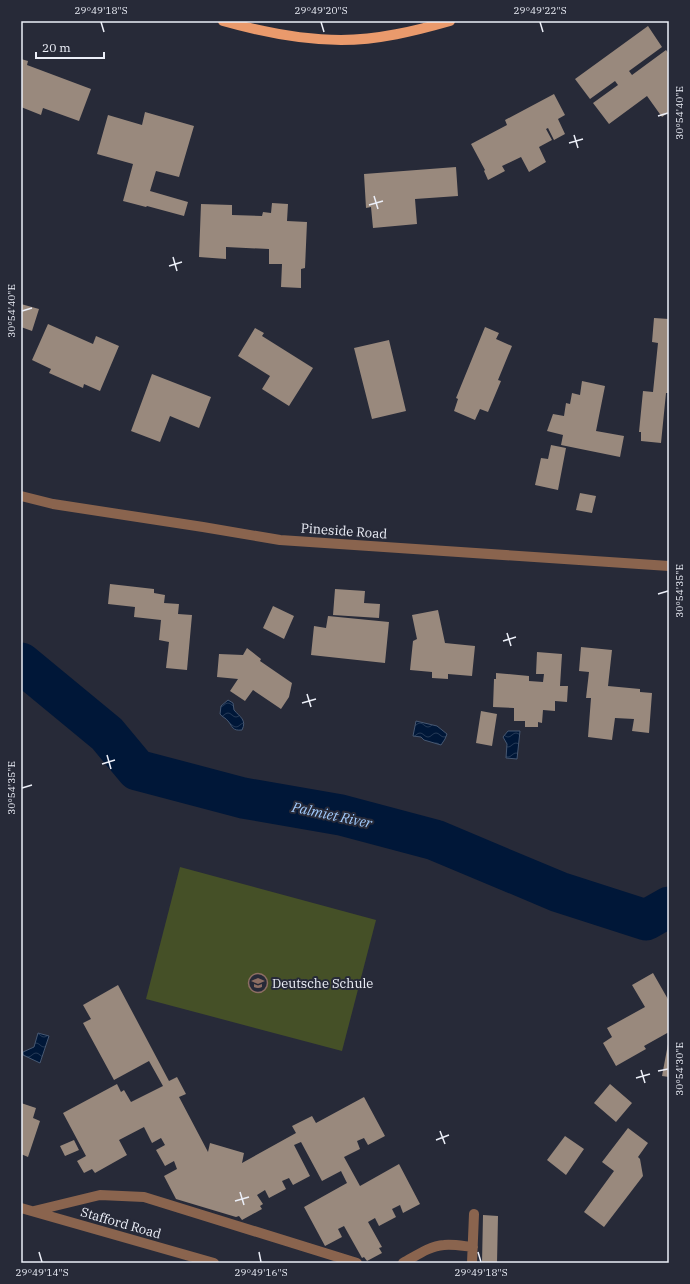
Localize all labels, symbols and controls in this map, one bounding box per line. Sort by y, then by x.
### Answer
text: 29°49'18"S [74,4,128,17]
text: 29°49'20"S [294,4,348,17]
text: 29°49'22"S [513,4,567,17]
scale bar [36,34,104,60]
text: 20 m [42,40,71,55]
text: 30°54'40"E [673,86,686,140]
text: 30°54'40"E [5,284,18,338]
street label: Pineside Road [300,519,388,543]
text: 30°54'35"E [673,564,686,618]
text: 30°54'35"E [5,761,18,815]
water label: Palmiet River [289,798,374,832]
school or university icon: Deutsche Schule [247,972,269,994]
place label: Deutsche Schule [272,975,373,992]
text: 30°54'30"E [673,1042,686,1096]
street label: Stafford Road [79,1203,163,1243]
text: 29°49'14"S [15,1266,69,1279]
text: 29°49'16"S [234,1266,288,1279]
text: 29°49'18"S [454,1266,508,1279]

